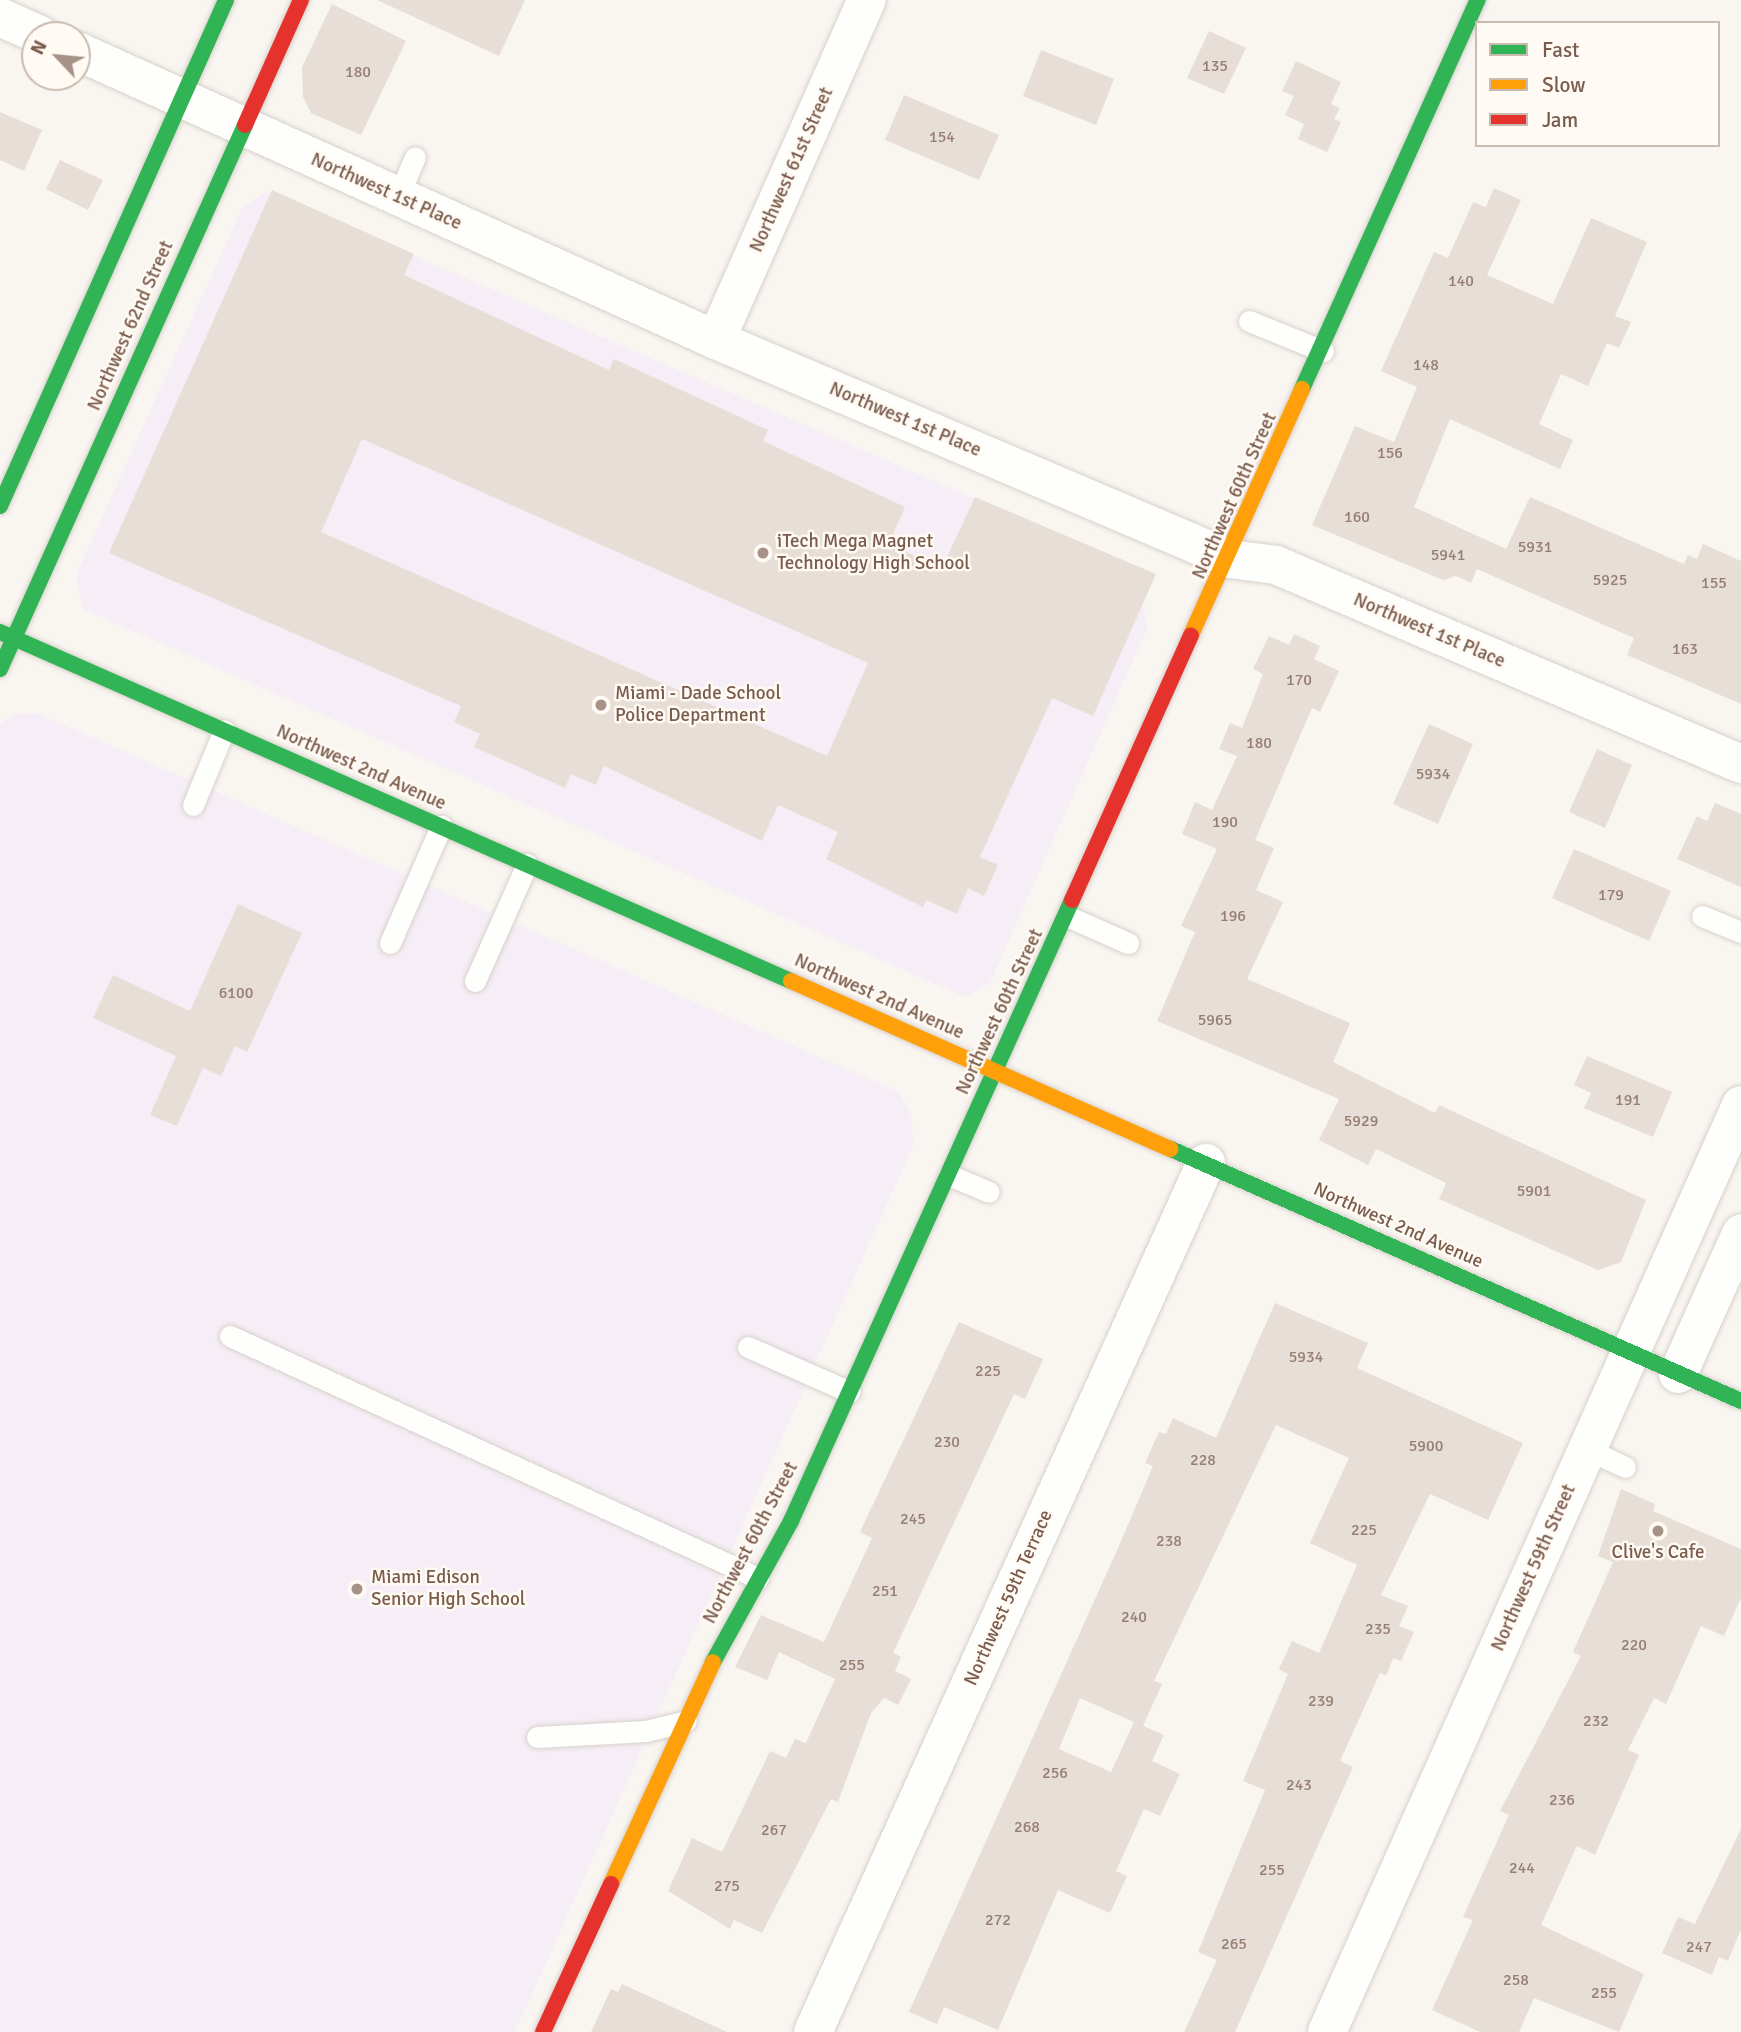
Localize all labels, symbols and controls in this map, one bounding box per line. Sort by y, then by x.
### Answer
north arrow [21,21,91,91]
legend [1475,21,1720,147]
text: N [25,36,53,59]
text: Fast [1542,37,1579,63]
house number: 135 [1202,56,1228,76]
house number: 180 [345,62,371,82]
text: Slow [1542,72,1586,98]
street label: Northwest 61st Street [745,84,839,256]
text: Jam [1542,107,1578,133]
house number: 154 [929,127,955,147]
street label: Northwest 1st Place [307,148,465,236]
street label: Northwest 62nd Street [83,237,179,415]
house number: 140 [1448,271,1474,291]
house number: 148 [1413,355,1439,375]
street label: Northwest 1st Place [826,378,984,462]
street label: Northwest 60th Street [1188,409,1282,583]
house number: 156 [1377,443,1403,463]
house number: 160 [1344,507,1370,527]
place label: iTech Mega Magnet Technology High School [777,531,970,575]
house number: 5931 [1518,537,1552,557]
marker: iTech Mega Magnet Technology High School [755,545,771,561]
house number: 5941 [1431,545,1465,565]
house number: 5925 [1593,570,1627,590]
house number: 155 [1701,573,1727,593]
street label: Northwest 1st Place [1350,589,1508,673]
house number: 163 [1672,639,1698,659]
house number: 170 [1286,670,1312,690]
place label: Miami - Dade School Police Department [615,683,781,727]
marker: Miami - Dade School Police Department [593,697,609,713]
street label: Northwest 2nd Avenue [273,720,449,816]
house number: 180 [1246,733,1272,753]
house number: 5934 [1416,764,1450,784]
house number: 190 [1212,812,1238,832]
house number: 179 [1598,885,1624,905]
house number: 196 [1220,906,1246,926]
street label: Northwest 60th Street [952,926,1048,1098]
street label: Northwest 2nd Avenue [791,949,967,1045]
house number: 6100 [219,983,253,1003]
house number: 5965 [1198,1010,1232,1030]
house number: 191 [1615,1090,1641,1110]
house number: 5929 [1344,1111,1378,1131]
street label: Northwest 2nd Avenue [1310,1178,1486,1274]
house number: 5901 [1517,1181,1551,1201]
house number: 5934 [1289,1347,1323,1367]
house number: 225 [975,1361,1001,1381]
house number: 230 [934,1432,960,1452]
house number: 5900 [1409,1436,1443,1456]
house number: 228 [1190,1450,1216,1470]
street label: Northwest 60th Street [699,1458,803,1628]
street label: Northwest 59th Street [1487,1481,1581,1655]
street label: Northwest 59th Terrace [960,1507,1058,1689]
house number: 245 [900,1509,926,1529]
house number: 225 [1351,1520,1377,1540]
marker: Clive's Cafe [1650,1523,1666,1539]
house number: 238 [1156,1531,1182,1551]
place label: Clive's Cafe [1612,1542,1704,1564]
place label: Miami Edison Senior High School [371,1567,525,1611]
marker: Miami Edison Senior High School [349,1581,365,1597]
house number: 251 [872,1581,898,1601]
house number: 240 [1121,1607,1147,1627]
house number: 235 [1365,1619,1391,1639]
house number: 220 [1621,1635,1647,1655]
house number: 255 [839,1655,865,1675]
house number: 239 [1308,1691,1334,1711]
house number: 232 [1583,1711,1609,1731]
house number: 256 [1042,1763,1068,1783]
house number: 243 [1286,1775,1312,1795]
house number: 236 [1549,1790,1575,1810]
house number: 268 [1014,1817,1040,1837]
house number: 267 [761,1820,787,1840]
house number: 244 [1509,1858,1535,1878]
house number: 255 [1259,1860,1285,1880]
house number: 275 [714,1876,740,1896]
house number: 272 [985,1910,1011,1930]
house number: 265 [1221,1934,1247,1954]
house number: 247 [1686,1937,1712,1957]
house number: 258 [1503,1970,1529,1990]
house number: 255 [1591,1983,1617,2003]

